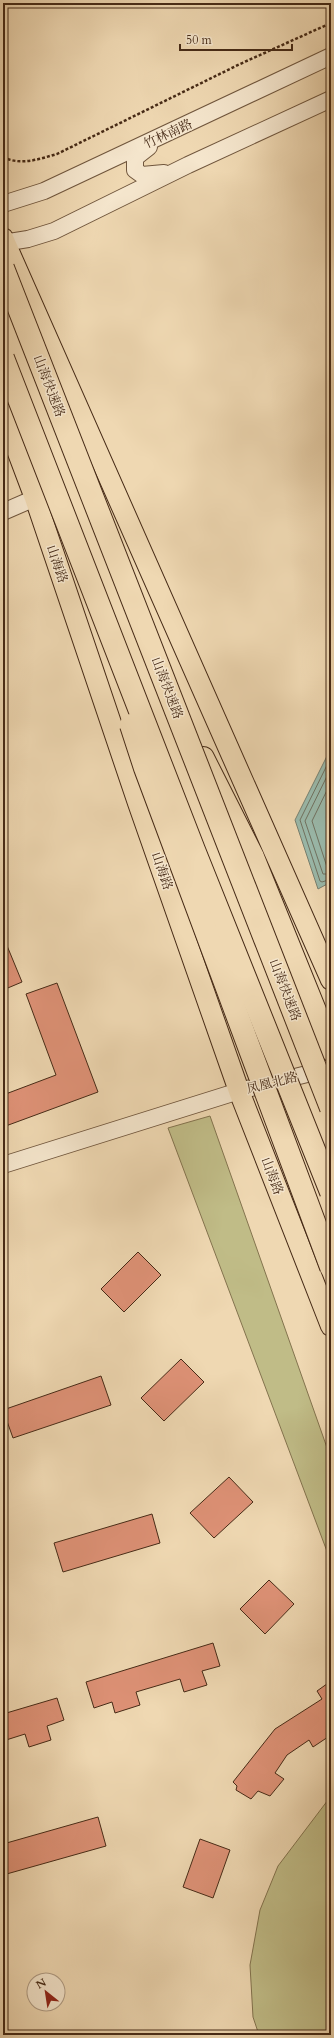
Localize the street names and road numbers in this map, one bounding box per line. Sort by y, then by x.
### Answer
street label: 竹林南路 [141,115,195,153]
street label: 山海快速路 [29,352,69,420]
street label: 山海路 [42,543,72,585]
street label: 山海快速路 [147,654,187,722]
street label: 山海路 [147,850,177,892]
street label: 山海快速路 [265,956,305,1024]
street label: 凤凰北路 [245,1068,299,1098]
street label: 山海路 [257,1155,287,1197]

